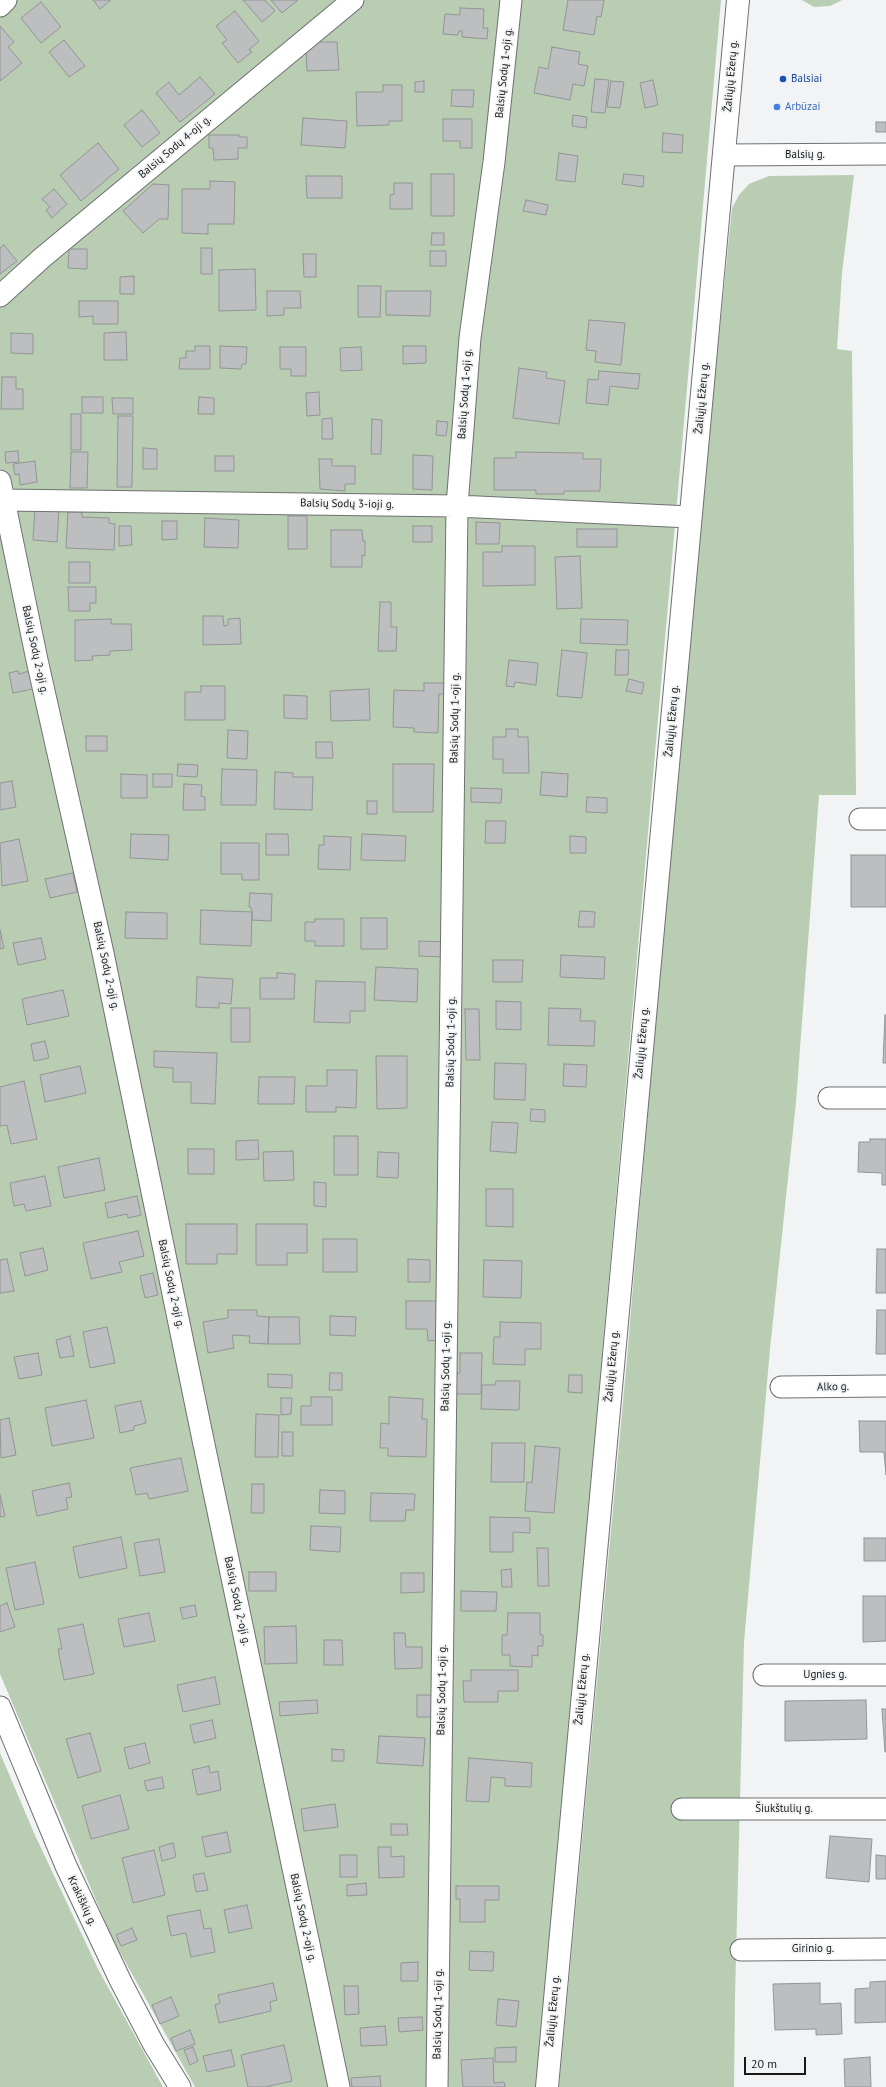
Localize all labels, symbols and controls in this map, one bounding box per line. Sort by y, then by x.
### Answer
street label: Balsių Sodų 1-oji g. [493,27,515,119]
street label: Žaliųjų Ežerų g. [721,39,741,113]
place label: Balsiai [791,72,822,86]
marker: Balsiai [778,74,788,84]
place label: Arbūzai [785,100,820,114]
marker: Arbūzai [772,102,782,112]
street label: Balsių Sodų 4-oji g. [136,113,214,181]
street label: Balsių g. [785,148,825,162]
street label: Balsių Sodų 1-oji g. [455,348,475,440]
street label: Žaliųjų Ežerų g. [692,361,712,435]
street label: Balsių Sodų 3-ioji g. [300,497,394,511]
street label: Balsių Sodų 2-oji g. [19,604,51,696]
street label: Balsių Sodų 1-oji g. [448,672,462,764]
street label: Žaliųjų Ežerų g. [662,684,682,758]
street label: Balsių Sodų 2-oji g. [90,920,122,1012]
street label: Balsių Sodų 1-oji g. [444,996,458,1088]
street label: Žaliųjų Ežerų g. [632,1006,652,1080]
street label: Balsių Sodų 2-oji g. [155,1238,187,1330]
street label: Balsių Sodų 1-oji g. [439,1320,453,1412]
street label: Žaliųjų Ežerų g. [602,1329,622,1403]
street label: Alko g. [817,1380,849,1394]
street label: Balsių Sodų 2-oji g. [221,1555,253,1647]
street label: Balsių Sodų 1-oji g. [435,1644,449,1736]
street label: Žaliųjų Ežerų g. [572,1652,592,1726]
street label: Ugnies g. [803,1668,847,1682]
street label: Šiukštulių g. [755,1802,813,1816]
street label: Balsių Sodų 2-oji g. [287,1872,319,1964]
street label: Krakiškių g. [65,1874,99,1928]
street label: Girinio g. [792,1942,834,1956]
street label: Balsių Sodų 1-oji g. [431,1968,445,2060]
street label: Žaliųjų Ežerų g. [543,1974,563,2048]
scale bar [746,2049,808,2075]
text: 20 m [751,2056,777,2071]

